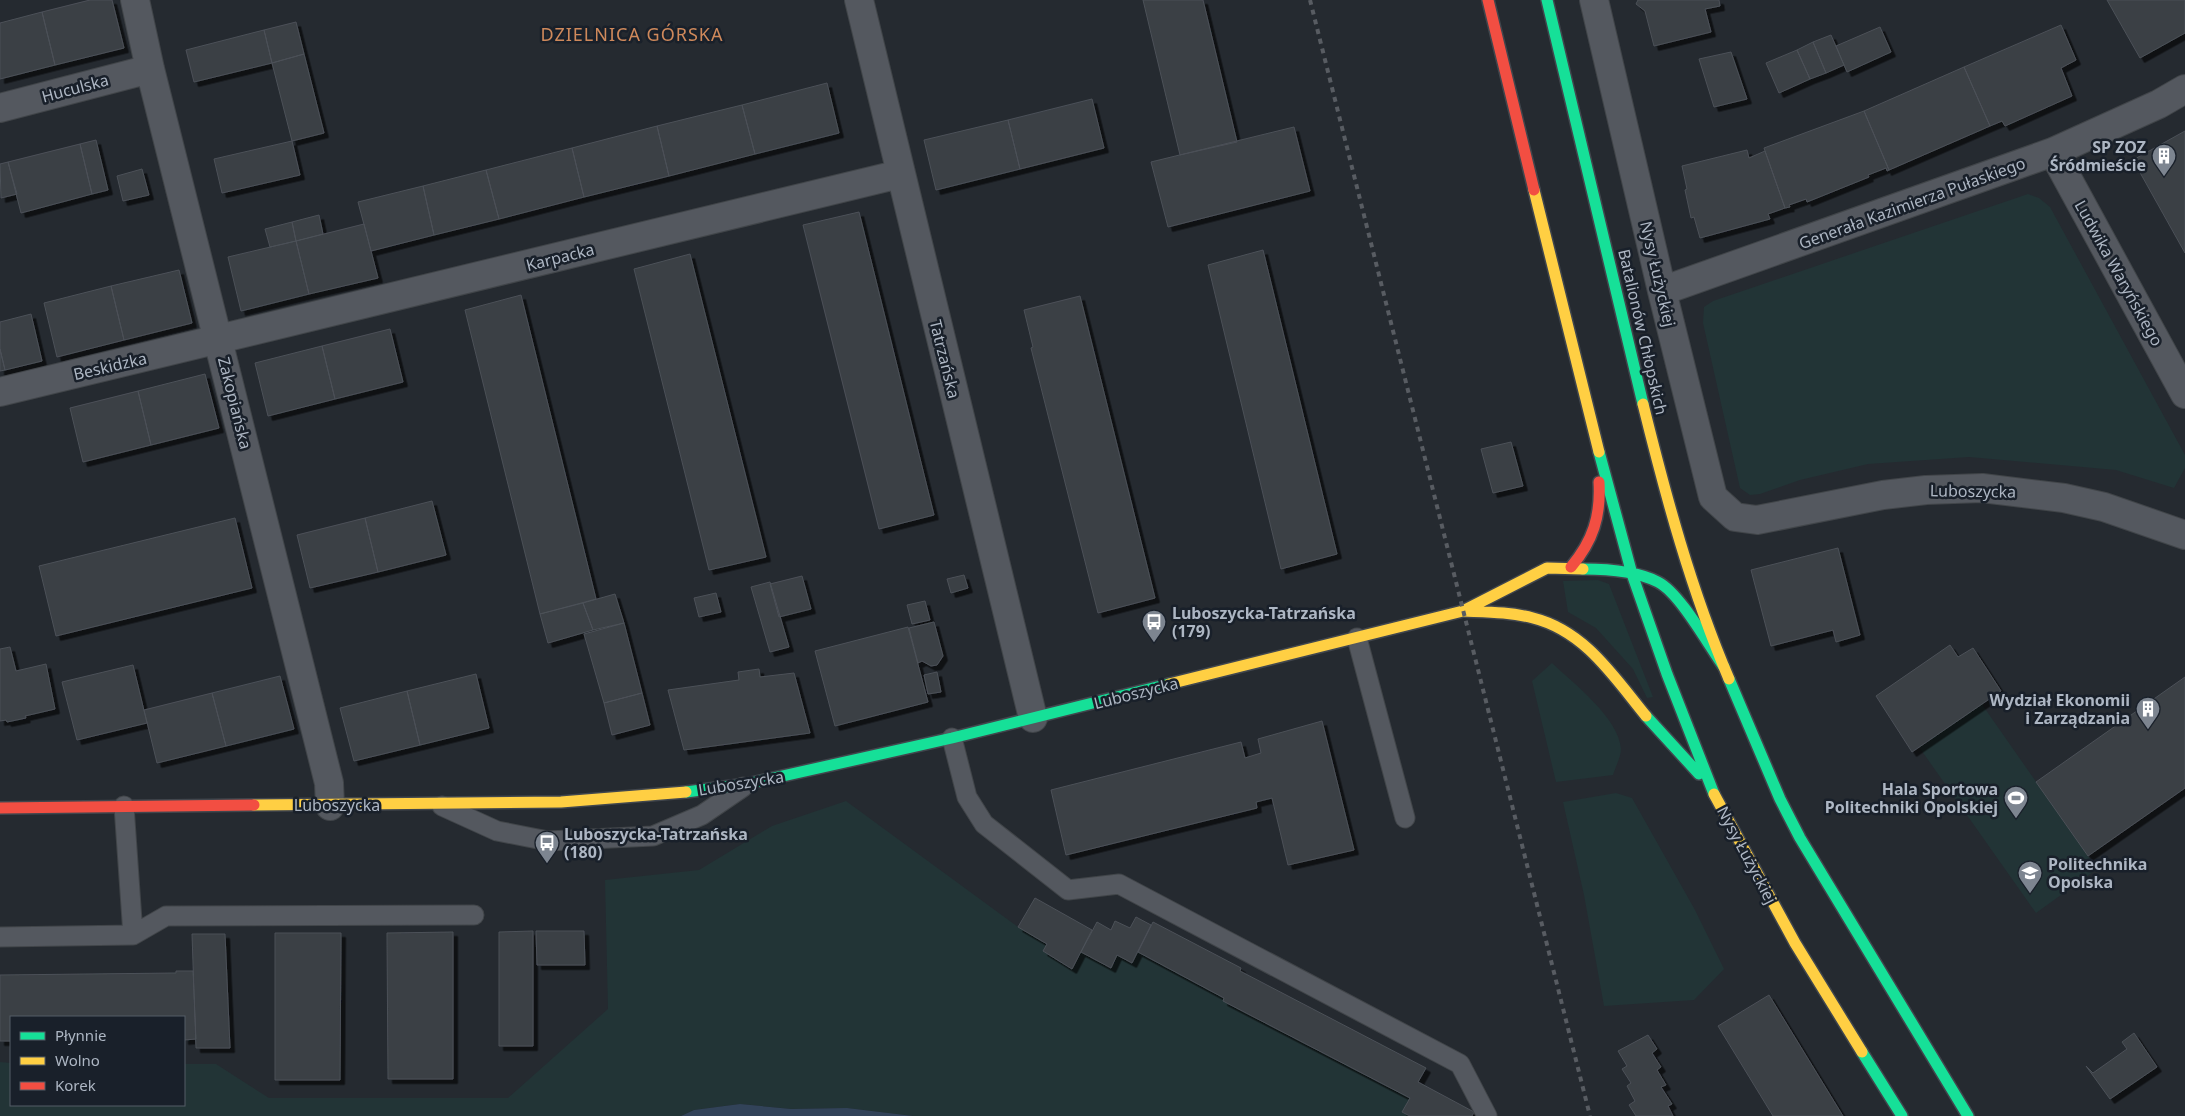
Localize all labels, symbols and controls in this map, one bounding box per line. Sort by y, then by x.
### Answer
district label: DZIELNICA GÓRSKA [540,22,724,46]
street label: Huculska [39,68,111,108]
place label: SP ZOZ Śródmieście [2050,136,2146,176]
building icon: SP ZOZ Śródmieście [2151,143,2177,177]
street label: Generała Kazimierza Pułaskiego [1796,152,2028,254]
street label: Ludwika Waryńskiego [2070,196,2168,350]
street label: Nysy Łużyckiej [1635,219,1681,329]
street label: Karpacka [524,238,596,276]
street label: Batalionów Chłopskich [1613,247,1673,417]
street label: Tatrzańska [925,317,965,401]
street label: Beskidzka [71,347,149,385]
street label: Zakopiańska [213,355,257,451]
street label: Luboszycka [1930,479,2016,503]
place label: Luboszycka-Tatrzańska (179) [1172,602,1356,642]
bus stop icon: Luboszycka-Tatrzańska (179) [1141,609,1167,643]
street label: Luboszycka [1091,672,1181,714]
place label: Wydział Ekonomii i Zarządzania [1990,689,2130,729]
building icon: Wydział Ekonomii i Zarządzania [2135,696,2161,730]
street label: Luboszycka [697,765,785,801]
place label: Hala Sportowa Politechniki Opolskiej [1825,778,1998,818]
sports icon: Hala Sportowa Politechniki Opolskiej [2003,785,2029,819]
street label: Luboszycka [294,794,380,816]
street label: Nysy Łużyckiej [1712,802,1782,908]
place label: Luboszycka-Tatrzańska (180) [564,823,748,863]
bus stop icon: Luboszycka-Tatrzańska (180) [534,830,560,864]
place label: Politechnika Opolska [2048,853,2147,893]
school or university icon: Politechnika Opolska [2017,860,2043,894]
legend [10,1016,185,1106]
text: Płynnie [55,1025,106,1045]
text: Wolno [55,1050,100,1070]
text: Korek [55,1075,96,1095]

